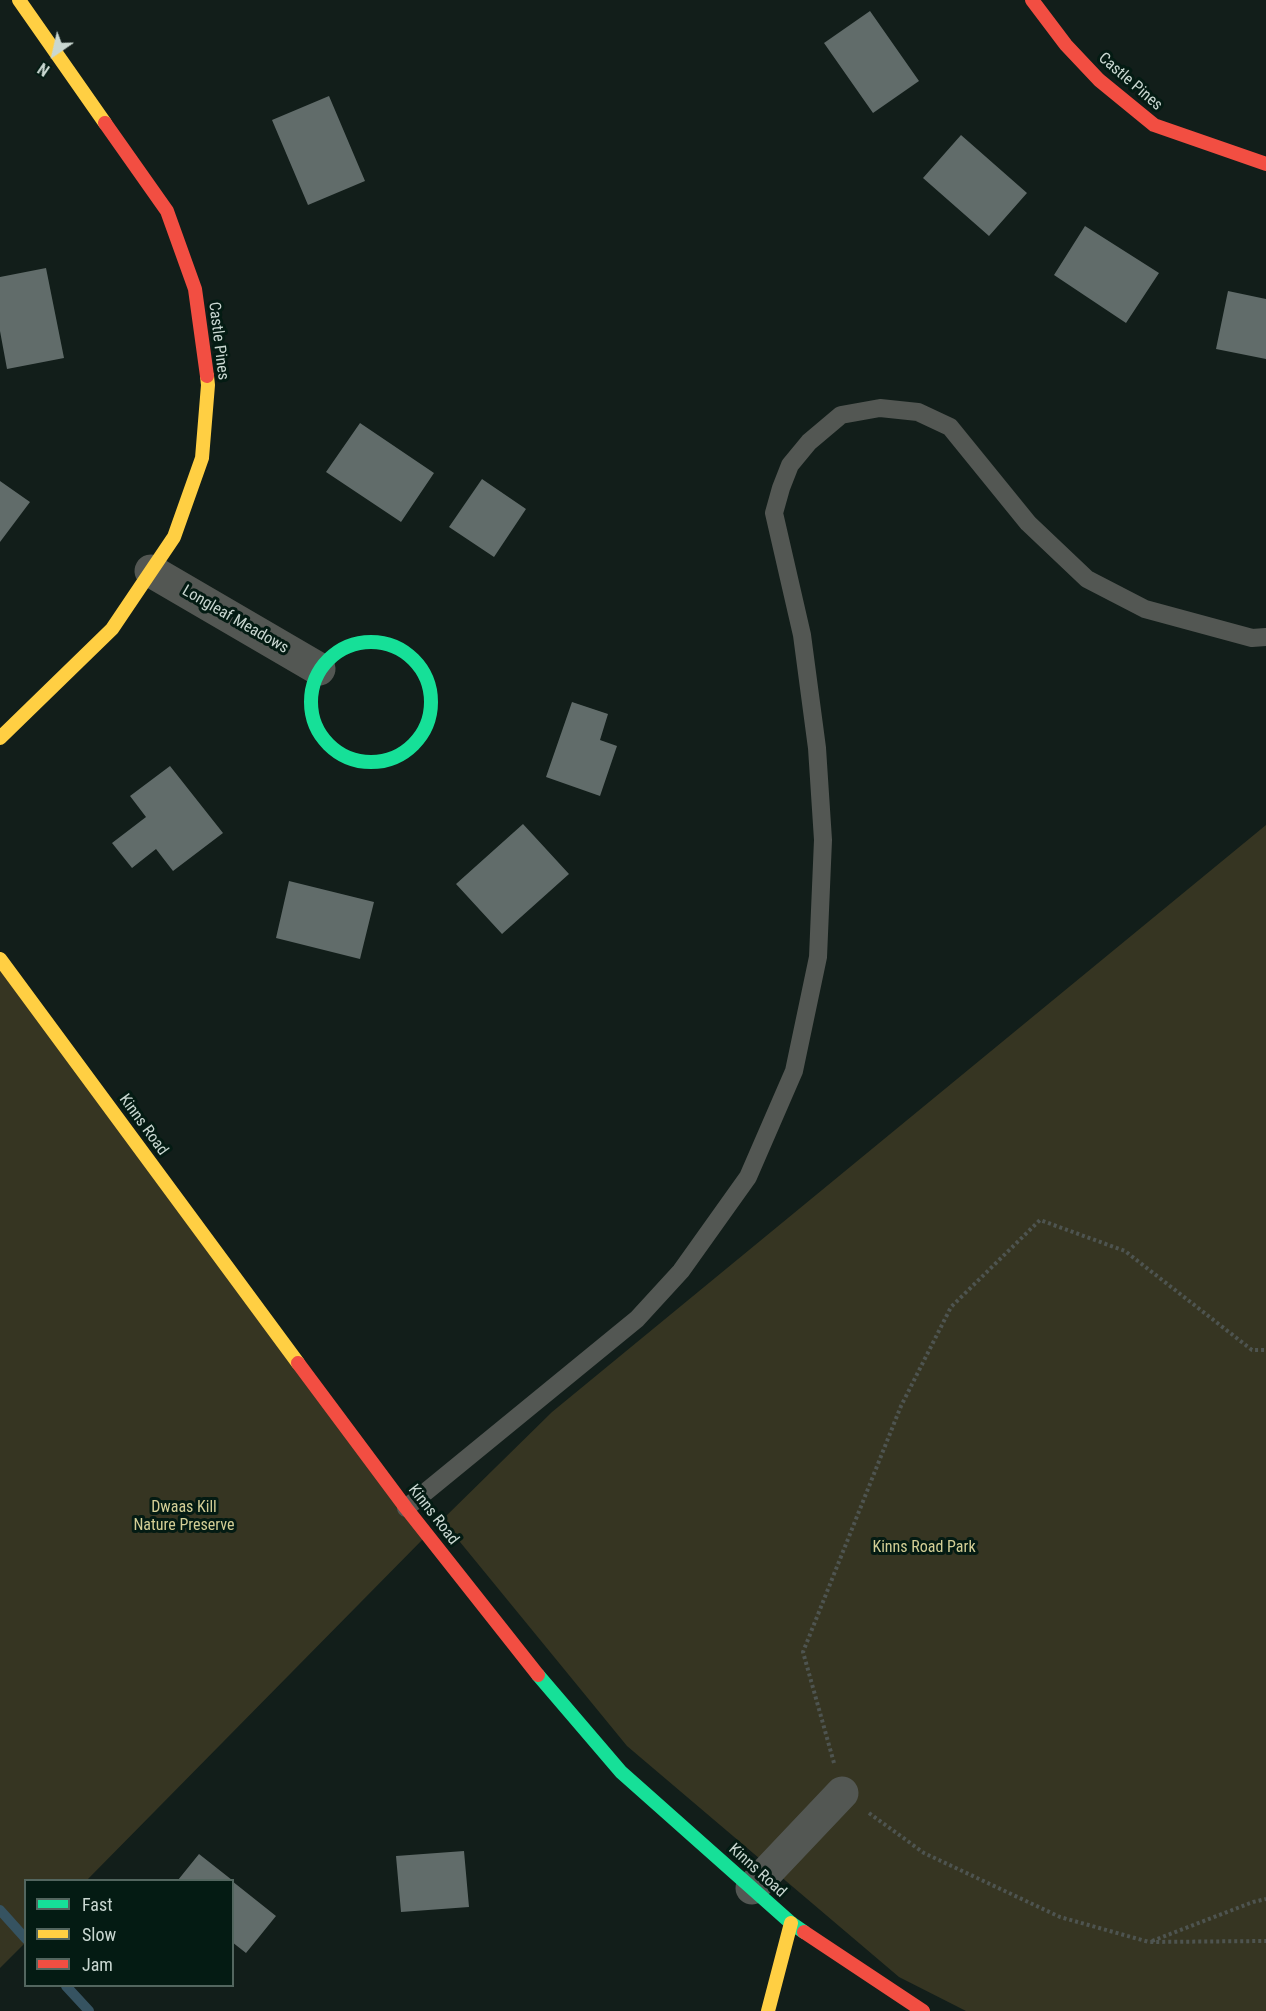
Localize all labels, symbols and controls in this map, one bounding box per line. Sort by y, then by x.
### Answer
north arrow [24,24,84,84]
street label: Castle Pines [1094,49,1166,115]
text: N [34,59,53,80]
street label: Castle Pines [204,301,232,381]
street label: Longleaf Meadows [178,582,292,658]
street label: Kinns Road [114,1091,172,1159]
street label: Kinns Road [404,1481,462,1549]
park label: Dwaas Kill Nature Preserve [133,1498,235,1536]
park label: Kinns Road Park [872,1538,976,1558]
street label: Kinns Road [724,1840,790,1902]
legend [24,1879,234,1987]
text: Fast [82,1894,113,1915]
text: Slow [82,1924,116,1945]
text: Jam [82,1954,113,1975]

